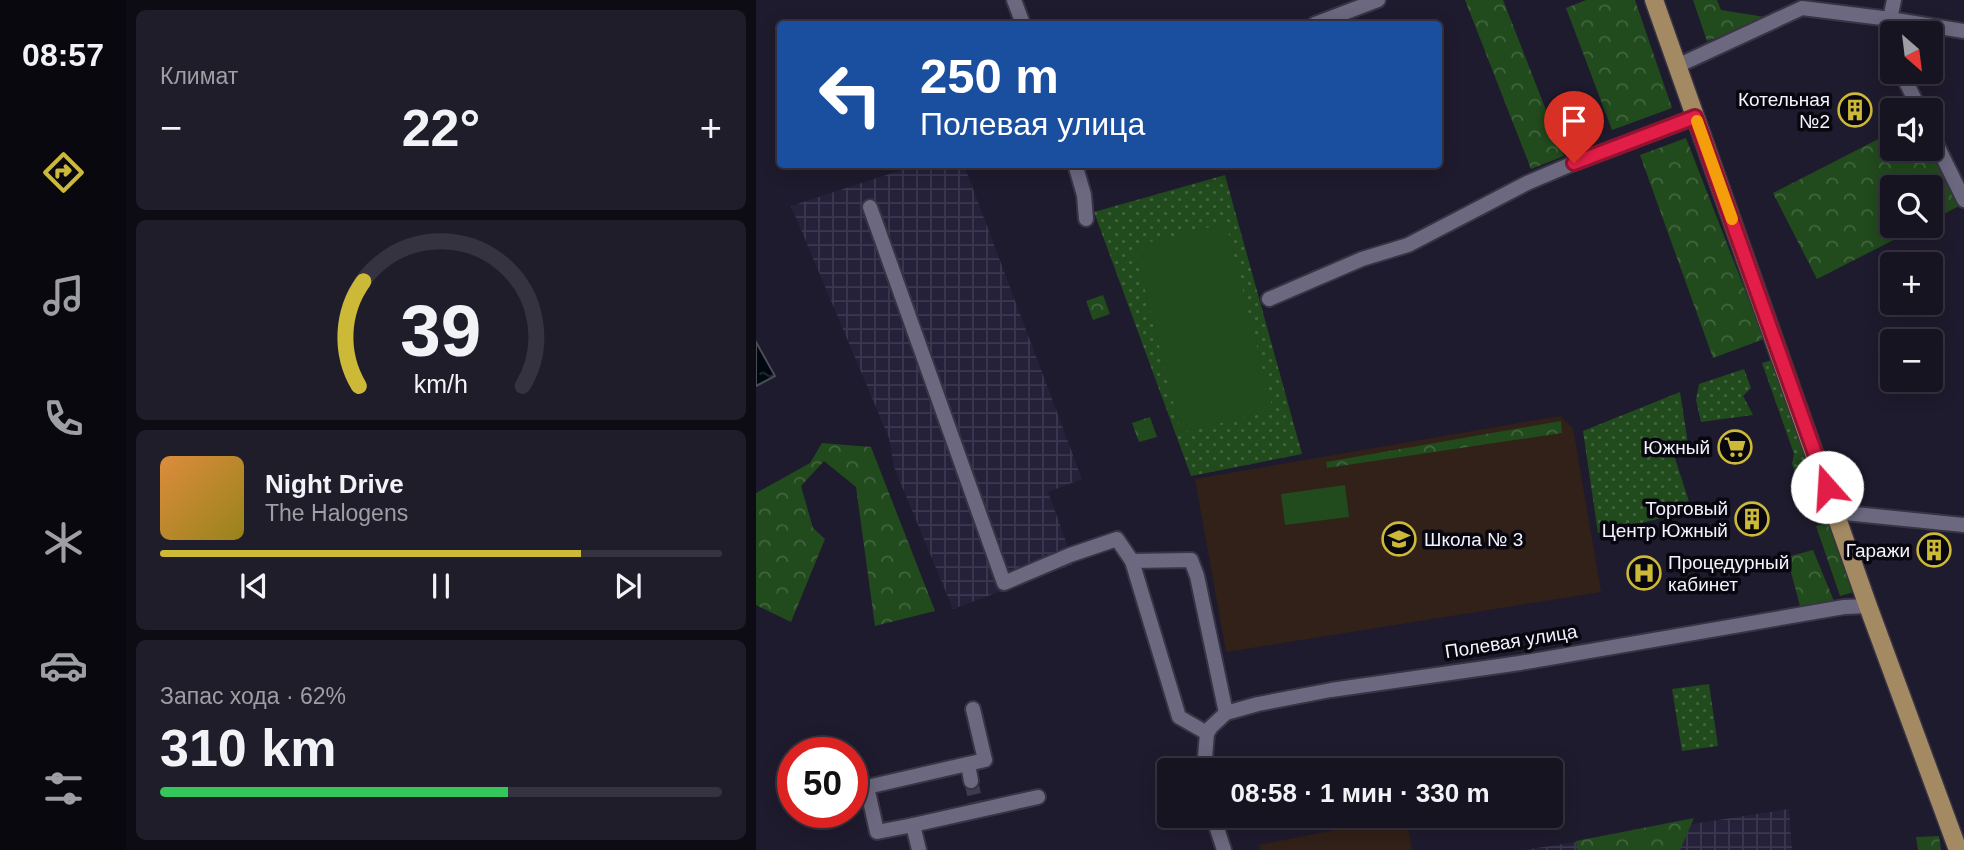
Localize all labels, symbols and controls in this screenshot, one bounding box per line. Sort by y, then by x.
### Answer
north arrow [1880,21,1942,84]
map controls [1880,21,1943,392]
text: 08:57 [22,37,104,73]
icon: left [805,49,896,140]
text: 250 m [920,49,1059,103]
text: Климат [160,63,238,89]
place label: Котельная №2 [1738,89,1830,132]
pin [1544,91,1604,163]
building icon: Котельная №2 [1836,91,1874,129]
button: sound [1880,98,1943,161]
text: 22° [402,99,480,157]
icon: arrive [1555,102,1593,140]
text: Полевая улица [920,106,1145,142]
text: − [160,107,182,149]
text: + [700,107,722,149]
icon: directions [39,148,88,197]
button: search [1880,175,1943,238]
button: + [1880,252,1943,315]
icon: music [39,271,88,320]
text: 39 [401,290,481,371]
button: − [1880,329,1943,392]
text: km/h [414,370,468,398]
icon: phone [39,394,88,443]
supermarket icon: Южный [1716,428,1754,466]
place label: Южный [1643,437,1710,458]
position arrow [1790,450,1864,524]
text: Night Drive [265,469,404,499]
place label: Торговый Центр Южный [1602,498,1728,541]
text: The Halogens [265,500,408,526]
building icon: Торговый Центр Южный [1733,500,1771,538]
icon: climate [39,518,88,567]
school or university icon: Школа № 3 [1380,520,1418,558]
place label: Школа № 3 [1424,529,1523,550]
building icon: Гаражи [1915,531,1953,569]
place label: Гаражи [1846,540,1910,561]
place label: Процедурный кабинет [1668,552,1789,595]
hospital icon: Процедурный кабинет [1625,554,1663,592]
icon: previous [235,567,273,605]
icon: pause [422,567,460,605]
icon: next [609,567,647,605]
street label: Полевая улица [1443,621,1579,662]
icon: car [39,641,88,690]
text: Запас хода · 62% [160,683,346,709]
text: 310 km [160,719,336,777]
speed limit sign: 50 [777,737,868,828]
icon: filters [39,764,88,813]
text: 08:58 · 1 мин · 330 m [1230,778,1490,808]

